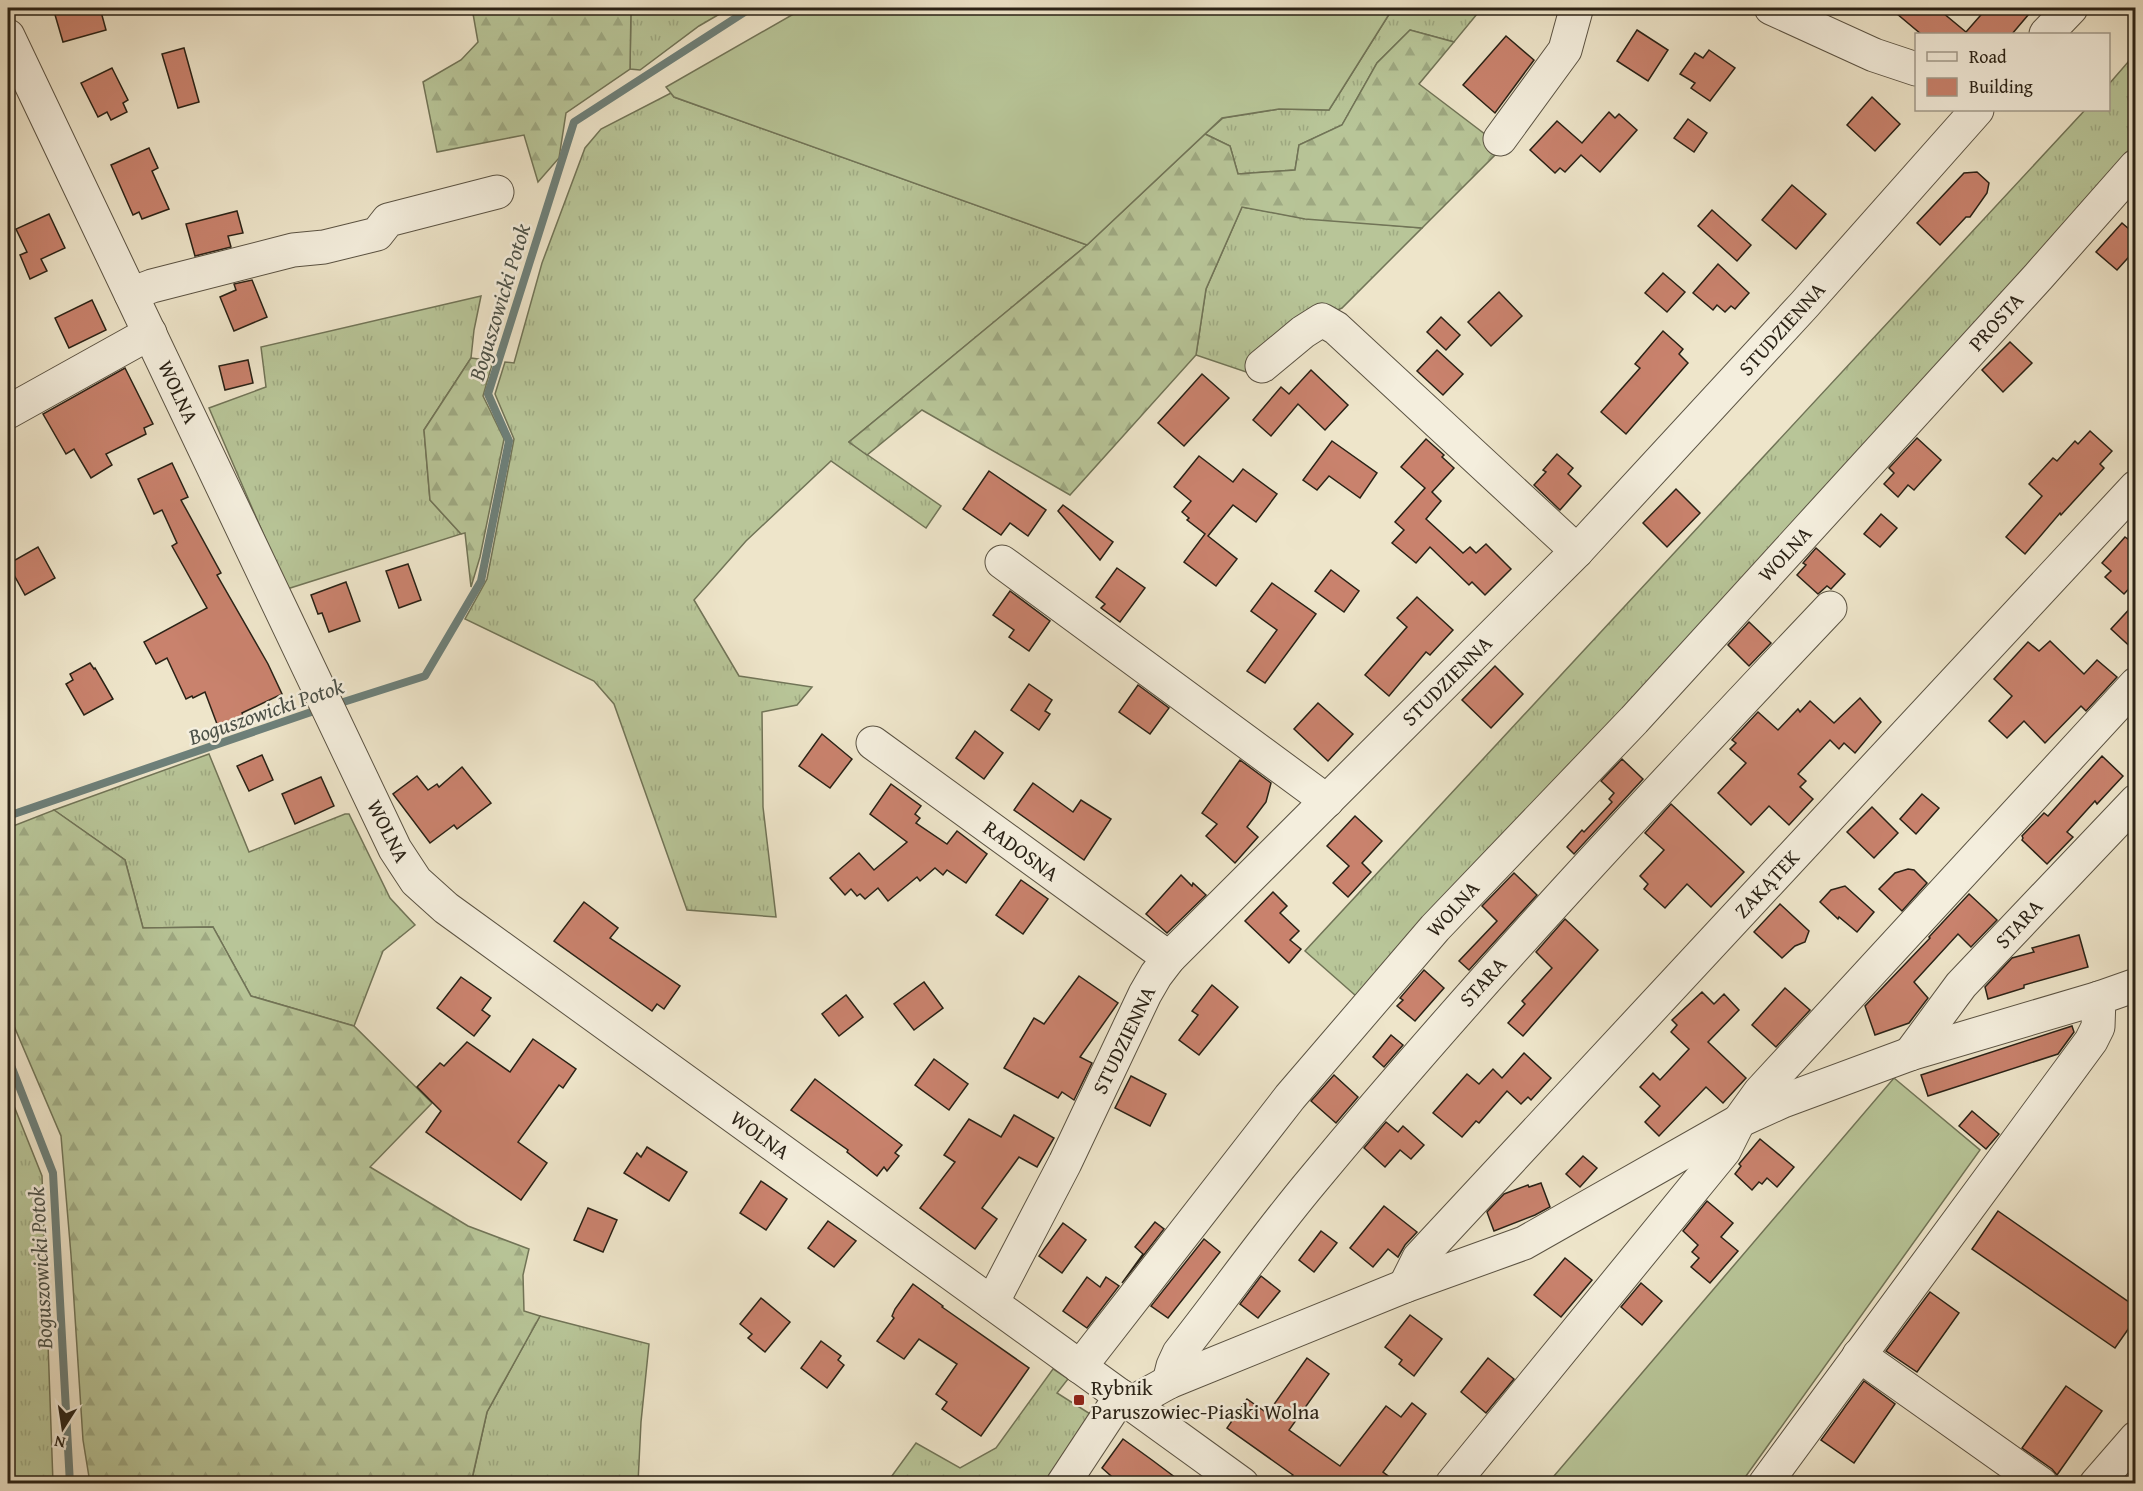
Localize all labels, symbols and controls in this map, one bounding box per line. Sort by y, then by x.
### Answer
legend [1915,33,2110,111]
text: Road [1969,43,2007,70]
text: Building [1969,73,2033,100]
water label: Boguszowicki Potok [460,219,538,385]
street label: STUDZIENNA [1731,275,1832,383]
street label: PROSTA [1961,285,2031,358]
street label: WOLNA [150,355,207,429]
street label: WOLNA [1750,518,1819,589]
street label: STUDZIENNA [1394,628,1499,733]
water label: Boguszowicki Potok [183,669,349,753]
street label: WOLNA [359,794,418,868]
street label: RADOSNA [977,812,1066,889]
street label: ZAKĄTEK [1727,842,1807,925]
street label: WOLNA [1419,873,1487,944]
street label: STARA [1987,892,2050,956]
street label: STARA [1452,949,1514,1014]
street label: STUDZIENNA [1084,980,1163,1099]
street label: WOLNA [724,1102,797,1167]
water label: Boguszowicki Potok [20,1185,60,1351]
place label: Rybnik Paruszowiec-Piaski Wolna [1091,1372,1319,1427]
marker: Rybnik Paruszowiec-Piaski Wolna [1072,1393,1086,1407]
north arrow [33,1398,93,1458]
text: N [52,1430,68,1456]

